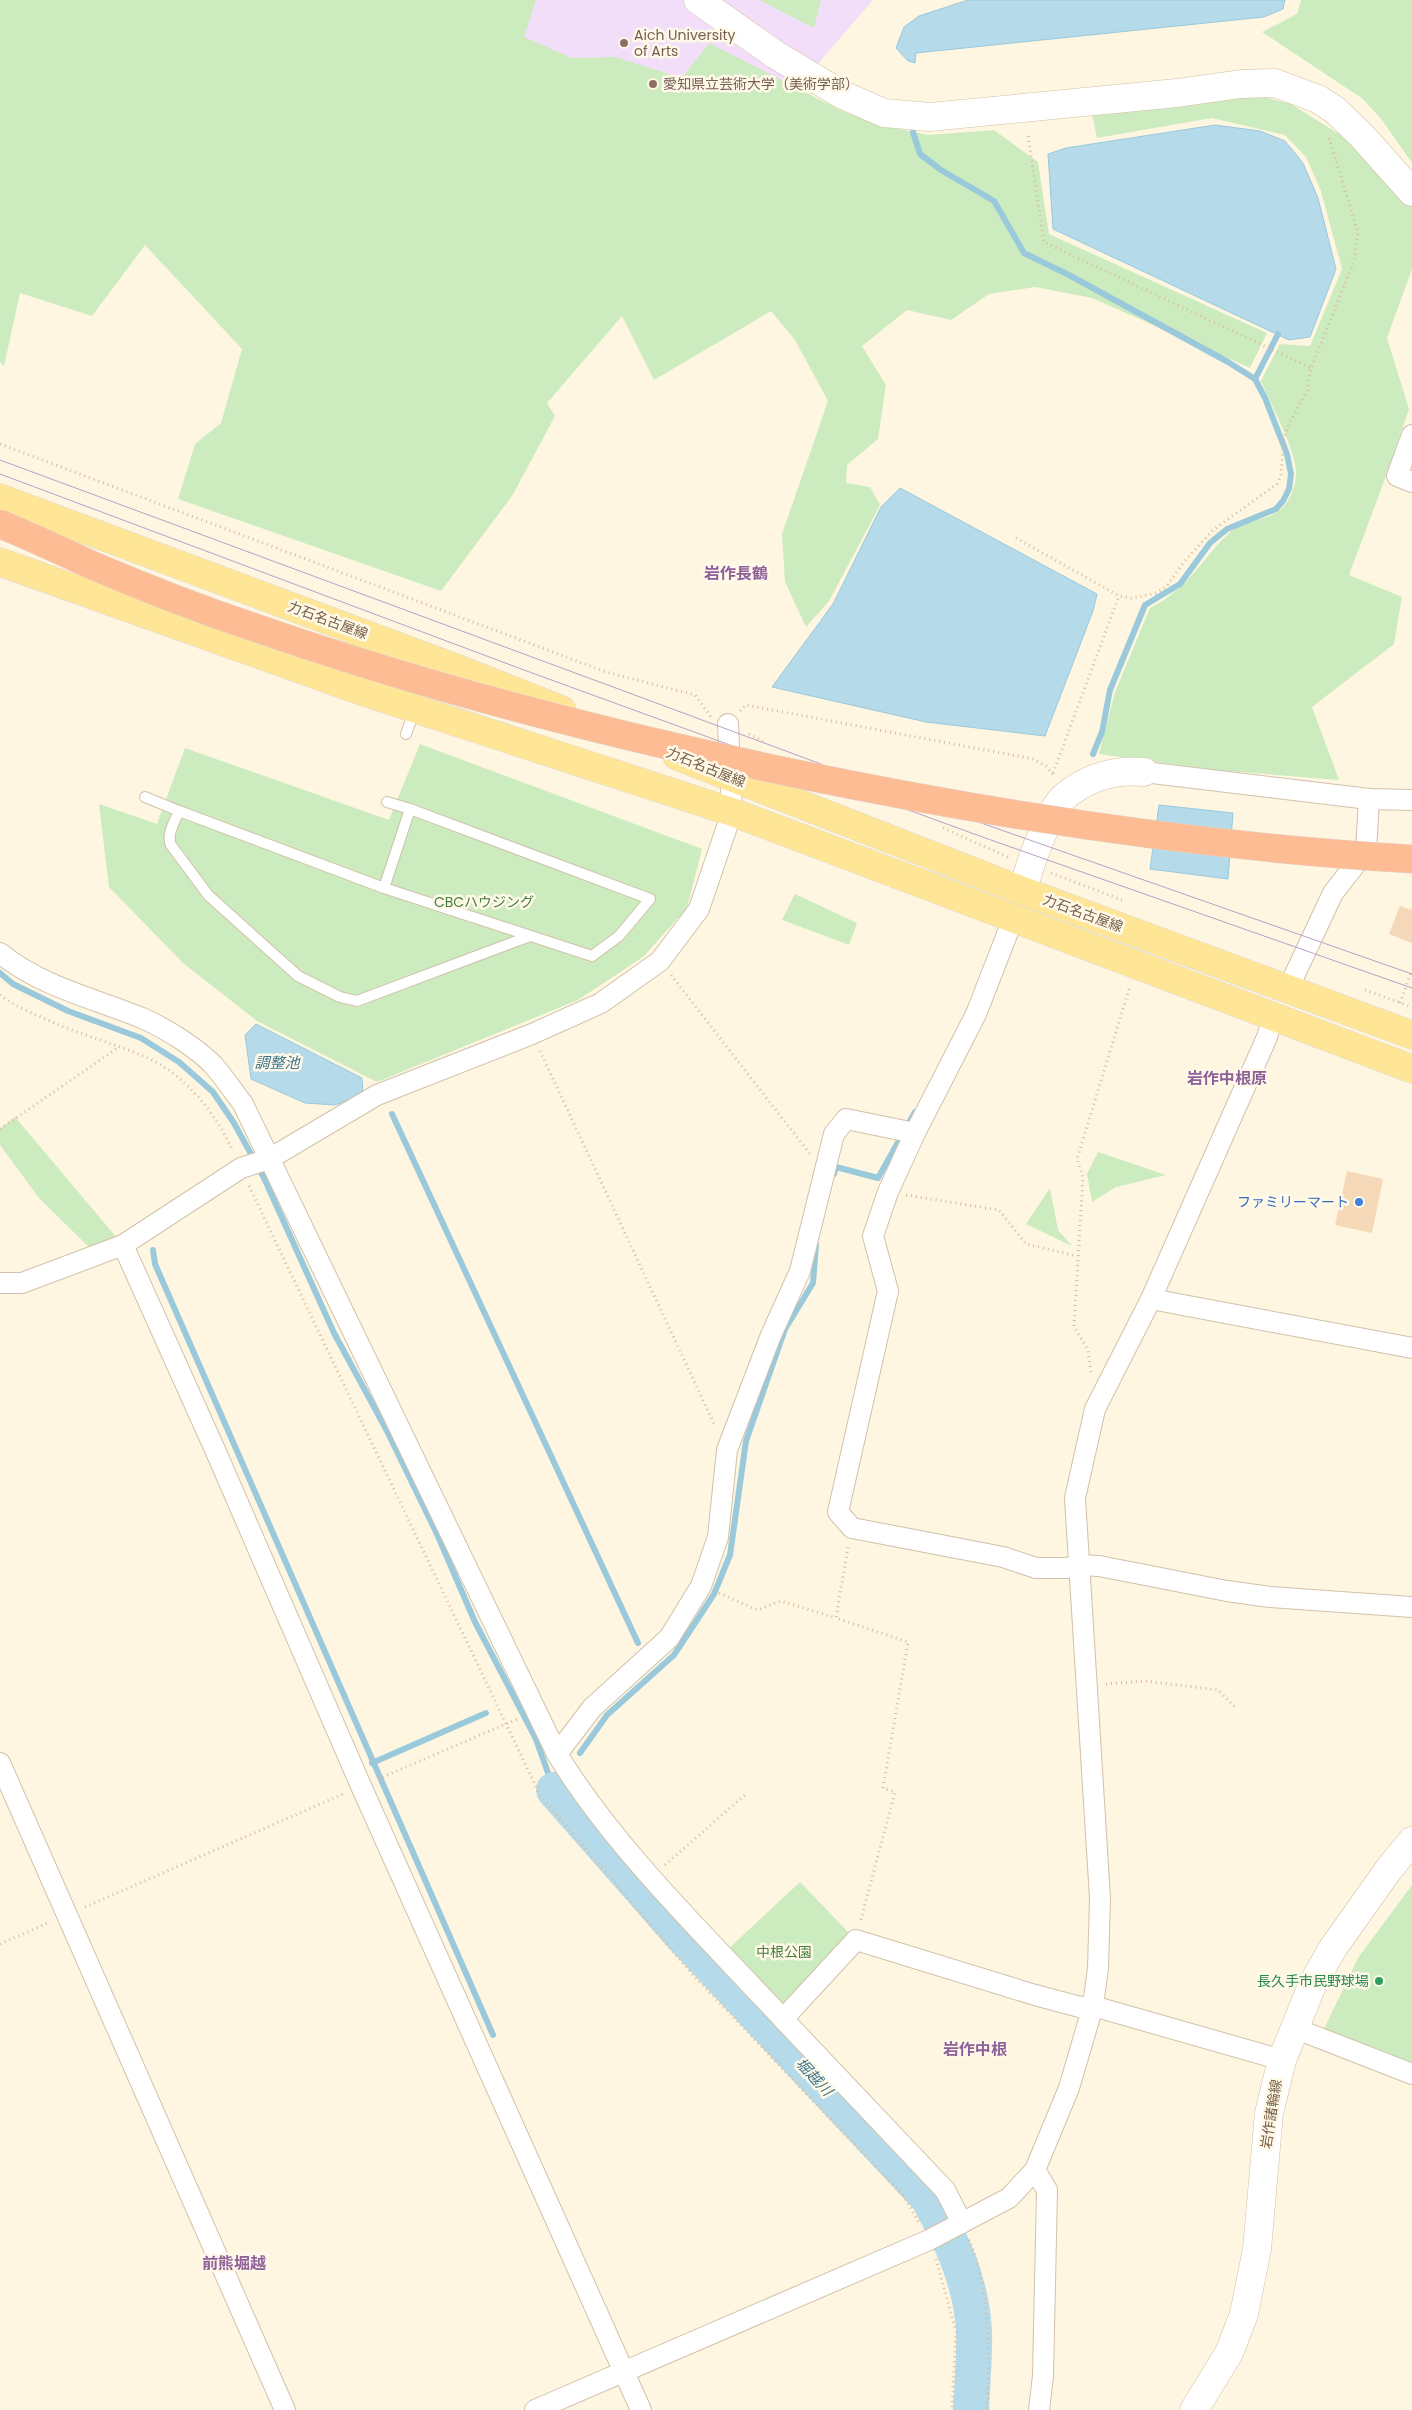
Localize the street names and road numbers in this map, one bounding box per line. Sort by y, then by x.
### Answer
street label: 力石名古屋線 [285,596,371,644]
street label: 力石名古屋線 [663,742,749,792]
street label: 力石名古屋線 [1040,889,1126,937]
street label: 岩作諸輪線 [1256,2078,1286,2150]

